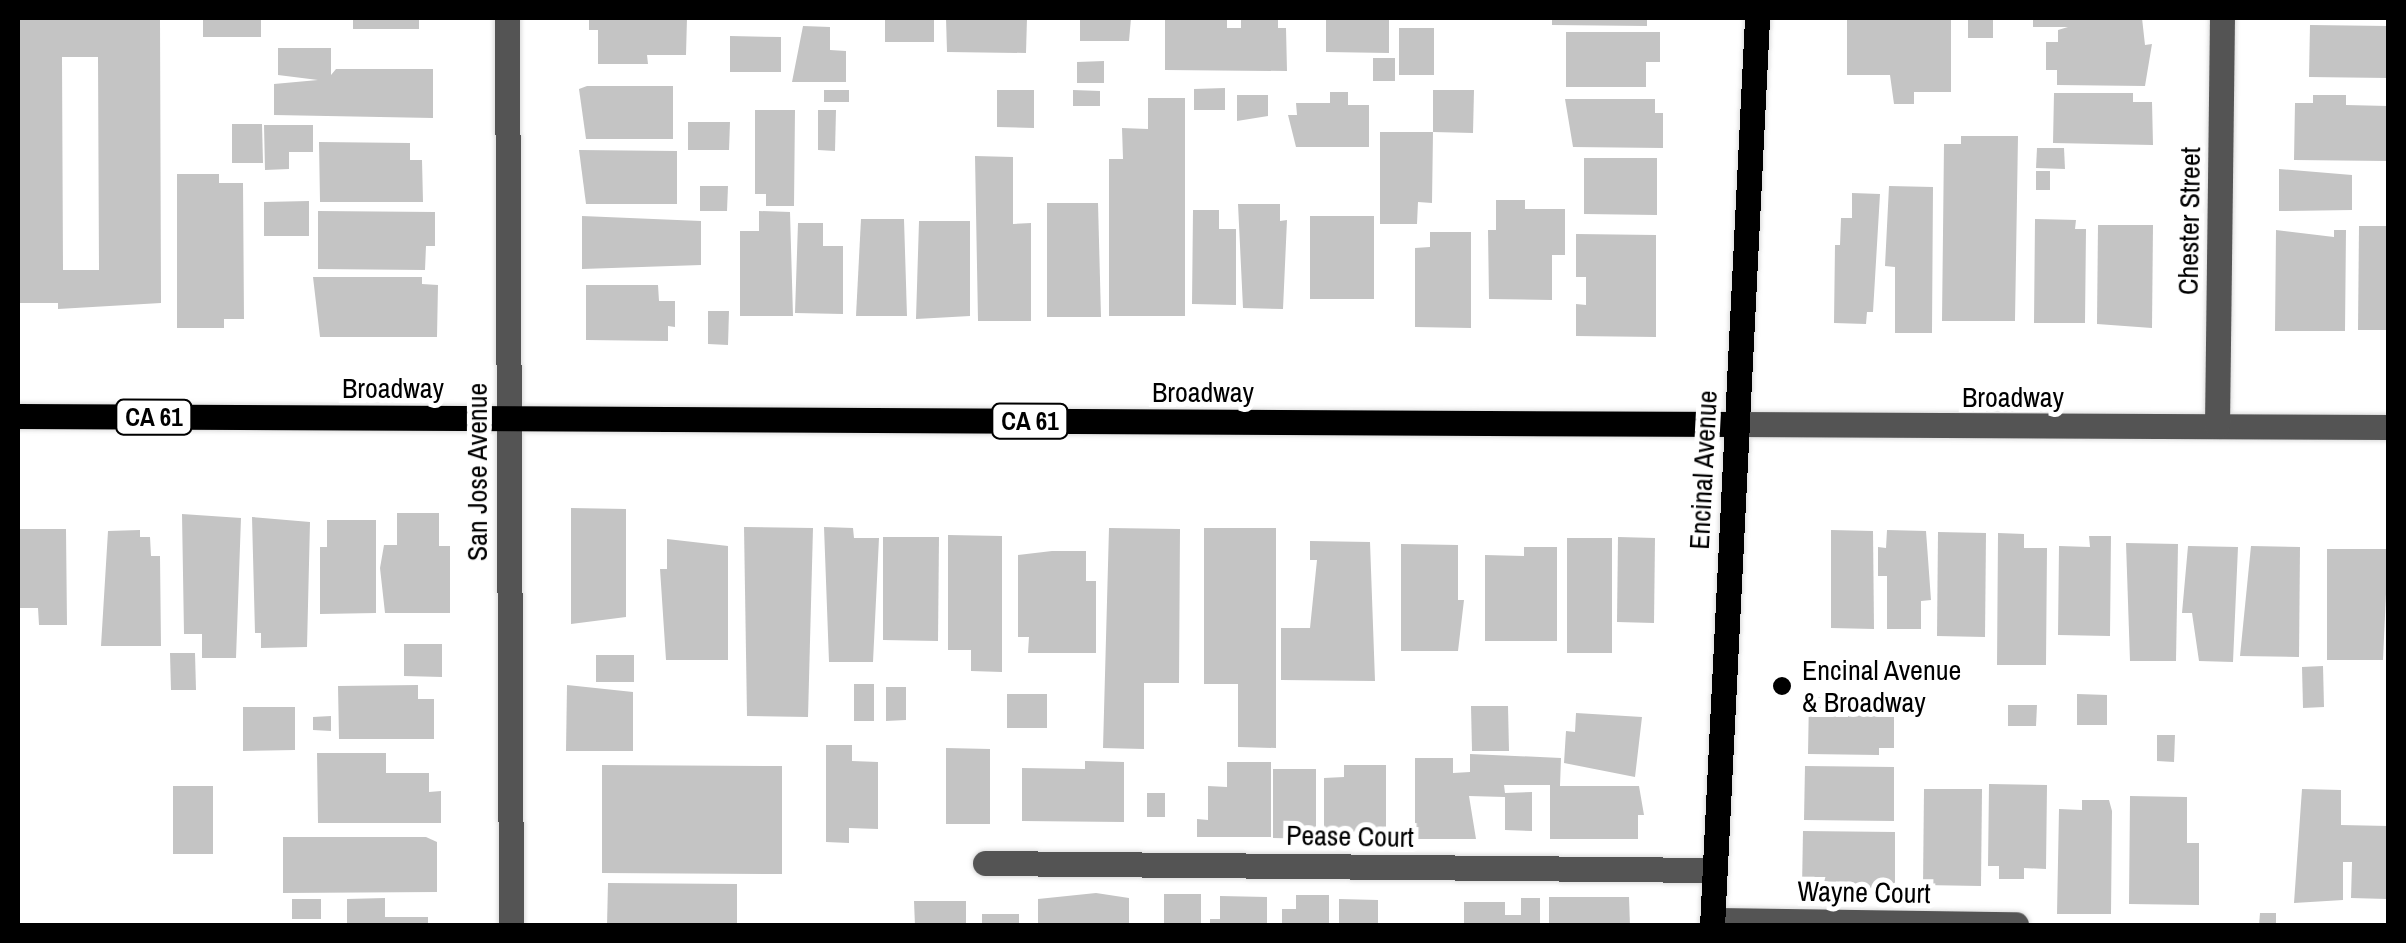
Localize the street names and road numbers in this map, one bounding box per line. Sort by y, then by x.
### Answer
street label: Chester Street [2171,147,2207,295]
street label: Broadway [342,371,444,405]
street label: Broadway [1152,375,1254,409]
street label: Broadway [1962,380,2064,414]
street label: San Jose Avenue [460,382,494,562]
street label: Encinal Avenue [1682,389,1724,551]
road number: CA 61 [114,397,194,437]
road number: CA 61 [990,401,1070,441]
street label: Pease Court [1286,818,1414,854]
street label: Wayne Court [1797,874,1931,910]

